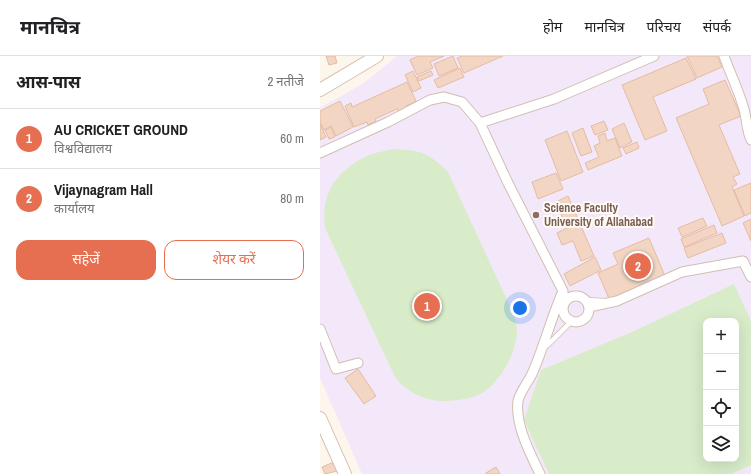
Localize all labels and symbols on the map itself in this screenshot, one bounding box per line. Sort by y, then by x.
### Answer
place label: Science Faculty University of Allahabad [544,200,653,230]
marker: Science Faculty University of Allahabad [531,210,541,220]
pin: 2 [625,251,651,281]
pin: 1 [414,291,440,321]
your location [510,298,530,318]

